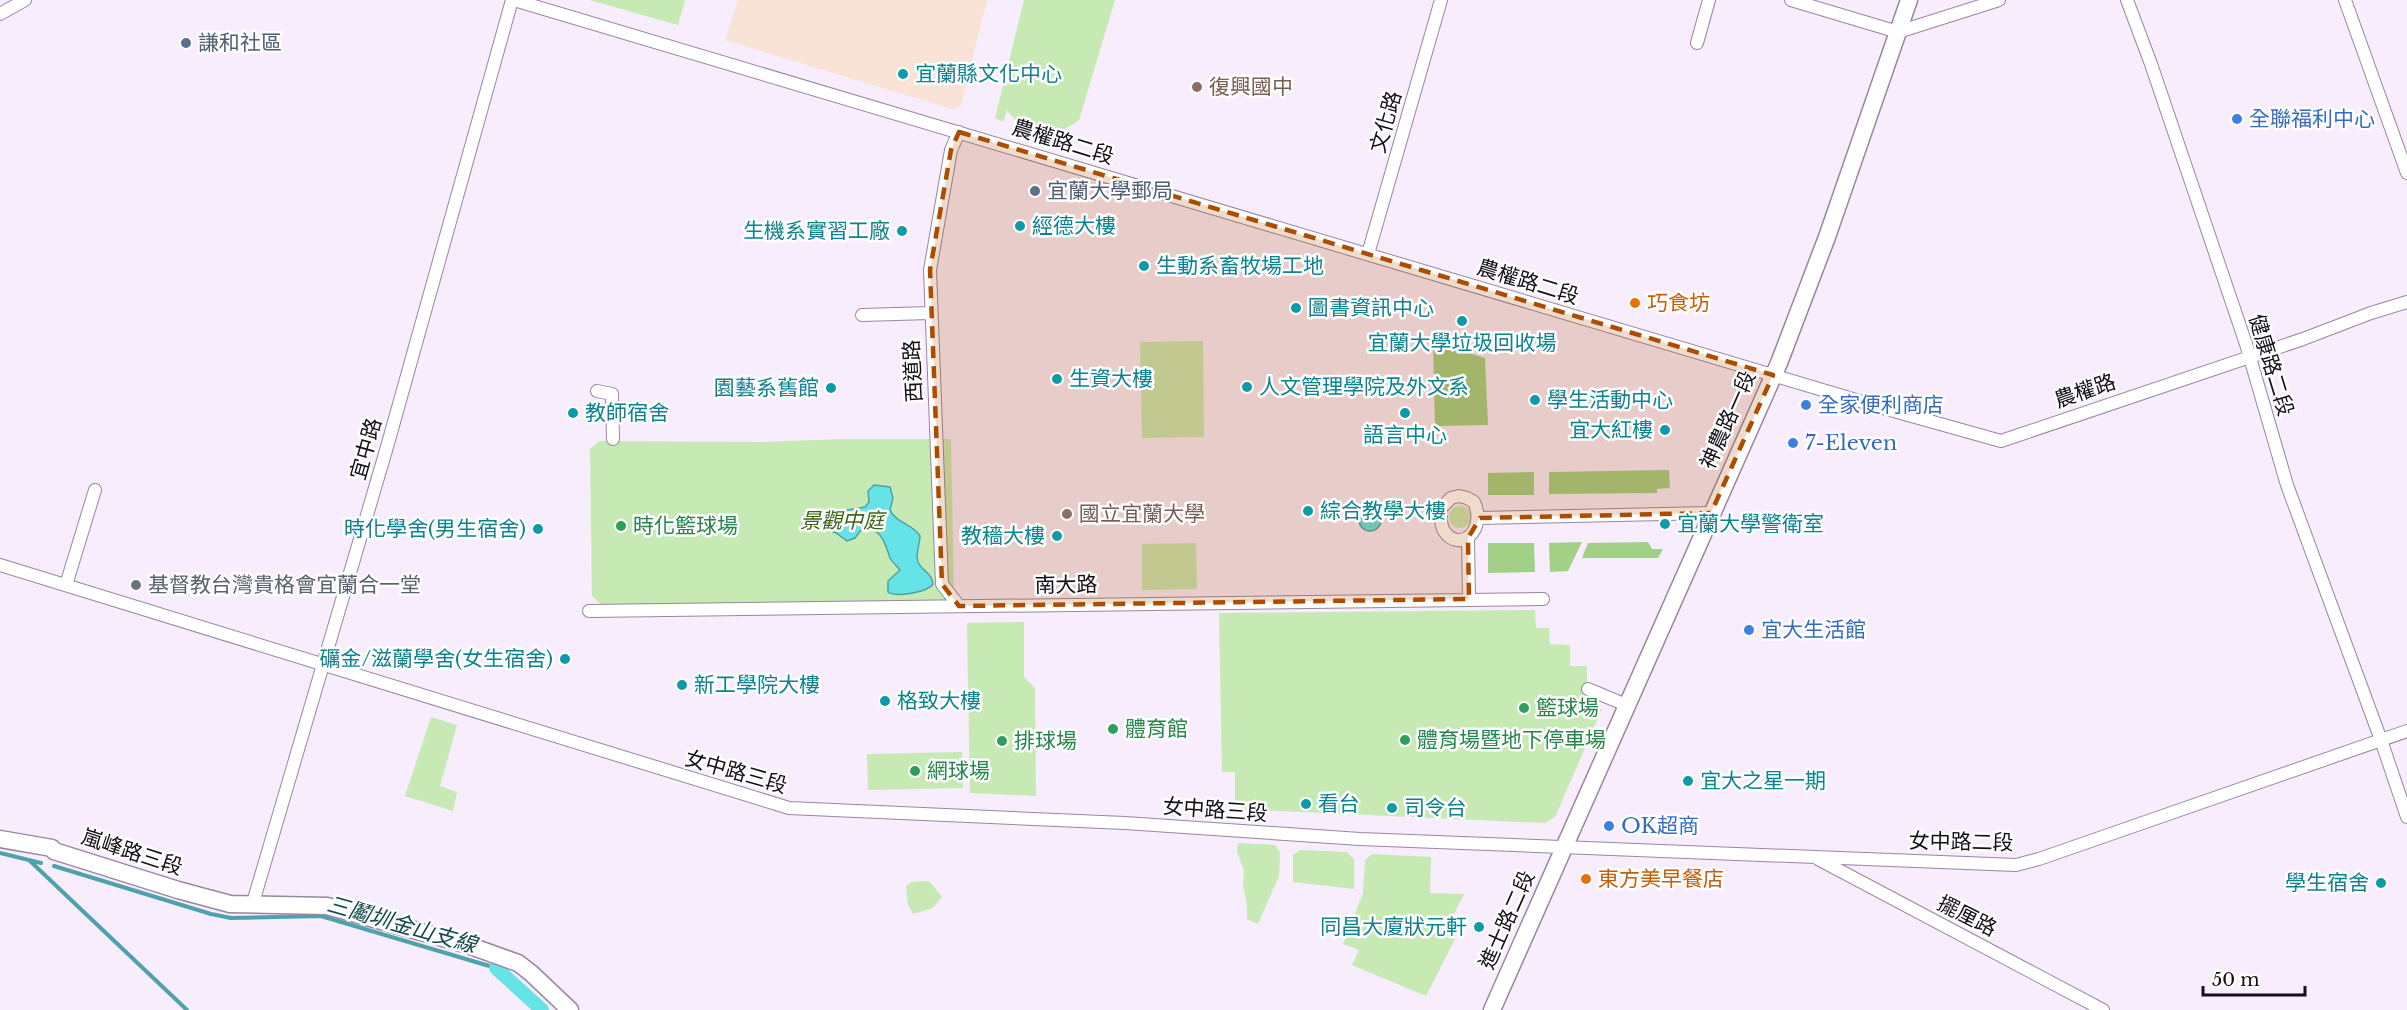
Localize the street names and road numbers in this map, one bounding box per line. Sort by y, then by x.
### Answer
street label: 文化路 [1365,88,1407,156]
street label: 農權路二段 [1009,114,1117,170]
street label: 農權路二段 [1474,254,1582,310]
street label: 健康路二段 [2243,311,2299,419]
street label: 西道路 [898,339,928,403]
street label: 神農路一段 [1695,367,1761,473]
street label: 農權路 [2051,368,2119,414]
street label: 宜中路 [345,415,387,483]
street label: 南大路 [1034,571,1098,599]
street label: 女中路三段 [682,745,790,799]
street label: 女中路三段 [1162,793,1268,827]
street label: 嵐峰路三段 [78,823,186,881]
street label: 女中路二段 [1908,828,2014,856]
street label: 進士路二段 [1474,867,1540,973]
street label: 擺厘路 [1933,890,2001,942]

